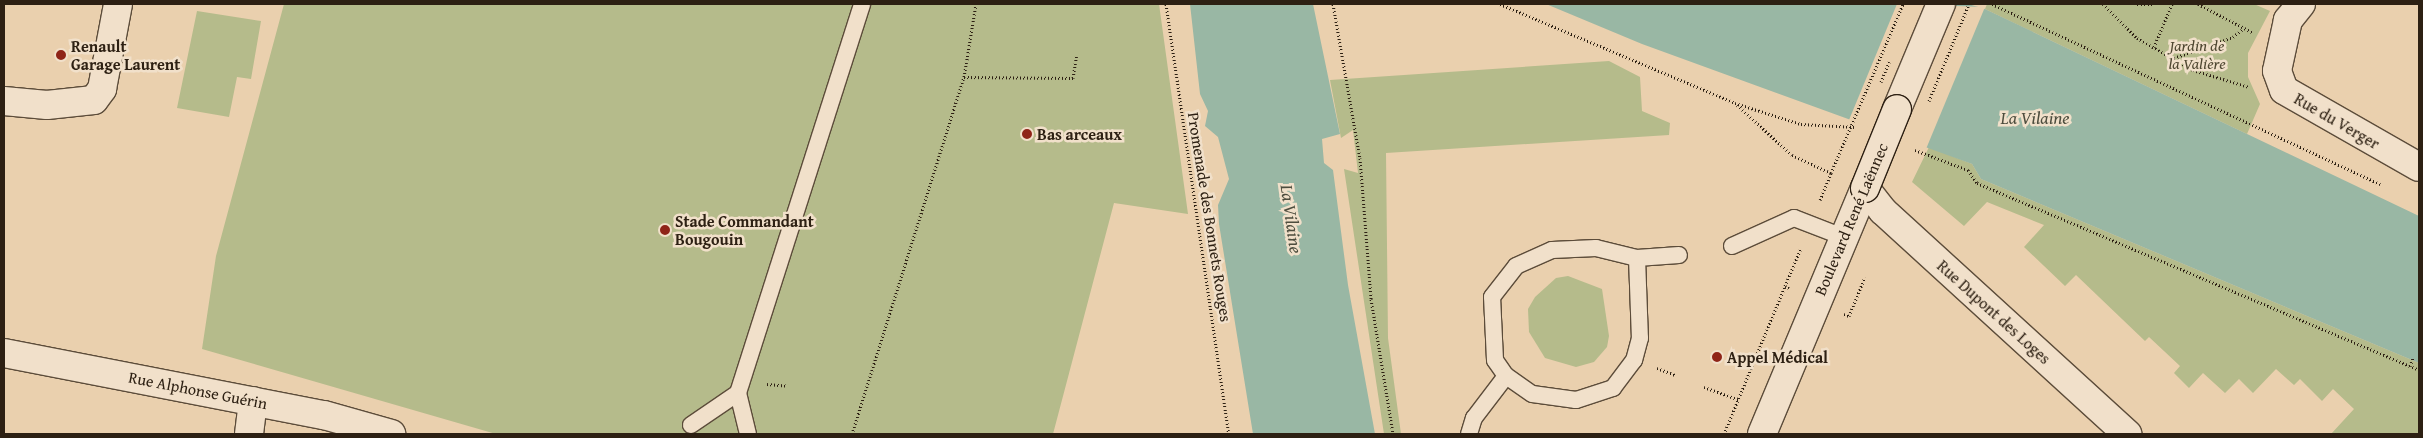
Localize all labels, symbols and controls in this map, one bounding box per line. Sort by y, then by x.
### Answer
park label: Jardin de la Valière [2168,35,2226,73]
place label: Renault Garage Laurent [71,36,180,74]
marker: Renault Garage Laurent [55,49,67,61]
street label: Rue du Verger [2291,89,2383,153]
water label: La Vilaine [2000,107,2070,129]
street label: Promenade des Bonnets Rouges [1184,111,1236,323]
place label: Bas arceaux [1037,124,1122,144]
marker: Bas arceaux [1021,128,1033,140]
street label: Boulevard René Laënnec [1810,140,1892,298]
water label: La Vilaine [1275,183,1307,255]
place label: Stade Commandant Bougouin [675,211,814,249]
marker: Stade Commandant Bougouin [659,224,671,236]
street label: Rue Dupont des Loges [1933,256,2055,368]
place label: Appel Médical [1727,347,1828,367]
marker: Appel Médical [1711,351,1723,363]
street label: Rue Alphonse Guérin [127,367,269,413]

